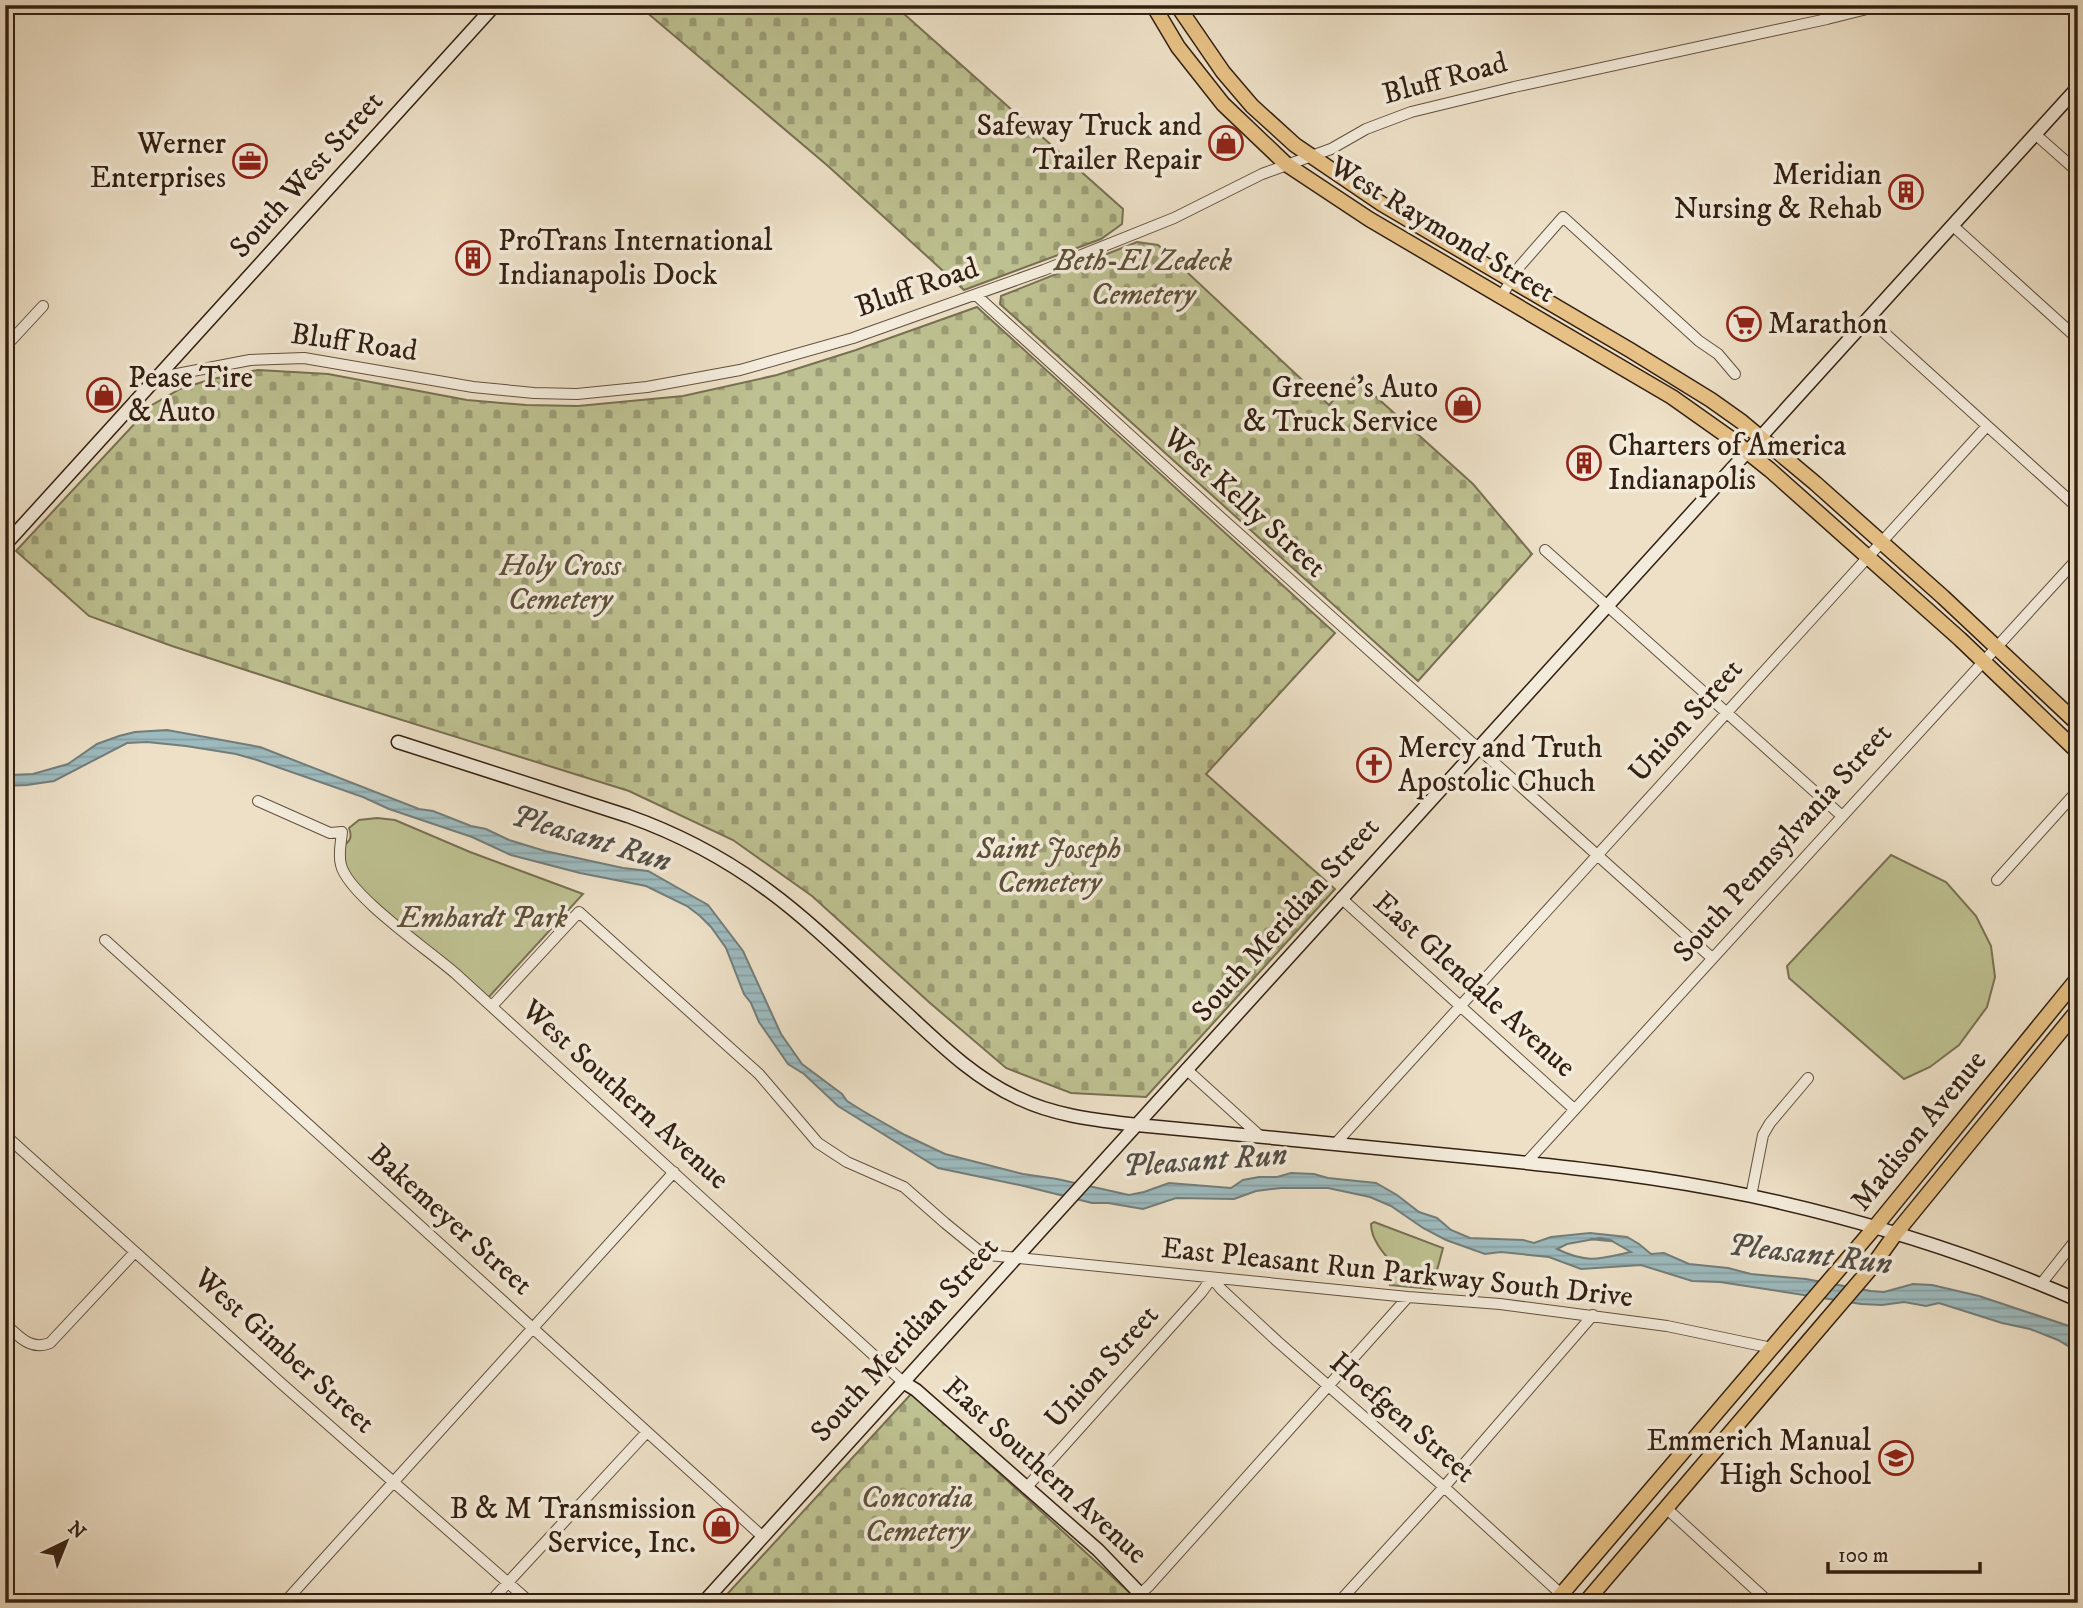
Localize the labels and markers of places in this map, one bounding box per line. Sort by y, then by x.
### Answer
place label: Safeway Truck and Trailer Repair [976,108,1202,179]
shop icon: Safeway Truck and Trailer Repair [1207,124,1245,162]
place label: Werner Enterprises [90,126,226,197]
office icon: Werner Enterprises [231,142,269,180]
place label: Meridian Nursing & Rehab [1674,157,1882,228]
building icon: Meridian Nursing & Rehab [1887,173,1925,211]
place label: ProTrans International Indianapolis Dock [498,223,772,294]
building icon: ProTrans International Indianapolis Dock [454,239,492,277]
supermarket icon: Marathon [1725,305,1763,343]
place label: Marathon [1768,306,1888,343]
place label: Pease Tire & Auto [128,360,253,431]
place label: Greene's Auto & Truck Service [1243,370,1438,441]
shop icon: Pease Tire & Auto [85,376,123,414]
shop icon: Greene's Auto & Truck Service [1444,386,1482,424]
place label: Charters of America Indianapolis [1608,428,1846,499]
building icon: Charters of America Indianapolis [1565,444,1603,482]
place label: Mercy and Truth Apostolic Chuch [1398,730,1603,801]
church icon: Mercy and Truth Apostolic Chuch [1355,746,1393,784]
place label: Emmerich Manual High School [1646,1423,1871,1494]
school or university icon: Emmerich Manual High School [1877,1439,1915,1477]
place label: B & M Transmission Service, Inc. [450,1491,696,1562]
shop icon: B & M Transmission Service, Inc. [702,1507,740,1545]

